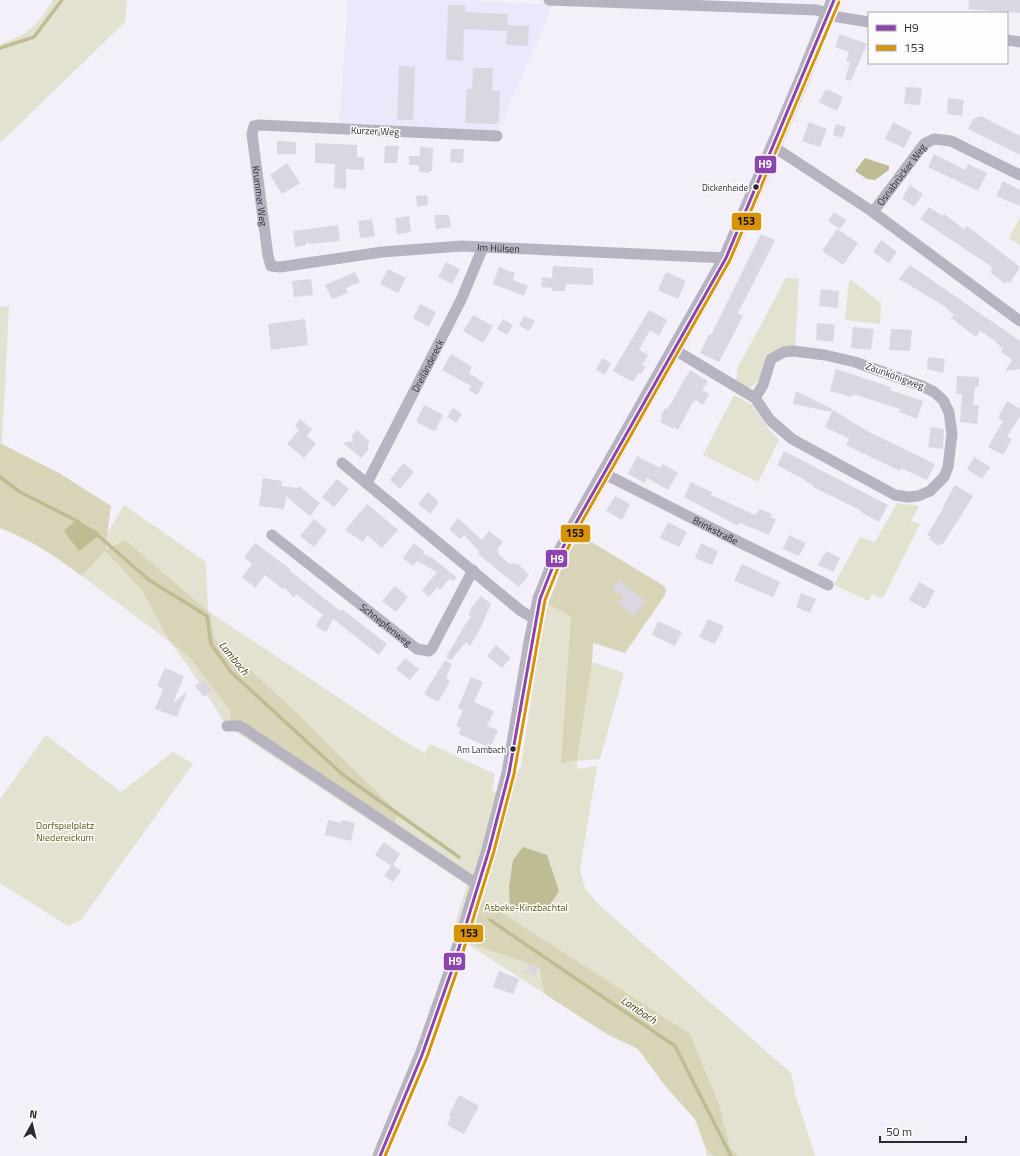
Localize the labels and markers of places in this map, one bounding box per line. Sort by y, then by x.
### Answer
place label: Dickenheide [702,181,748,194]
marker: Dickenheide [751,182,761,192]
place label: Am Lambach [457,743,506,756]
marker: Am Lambach [508,744,518,754]

